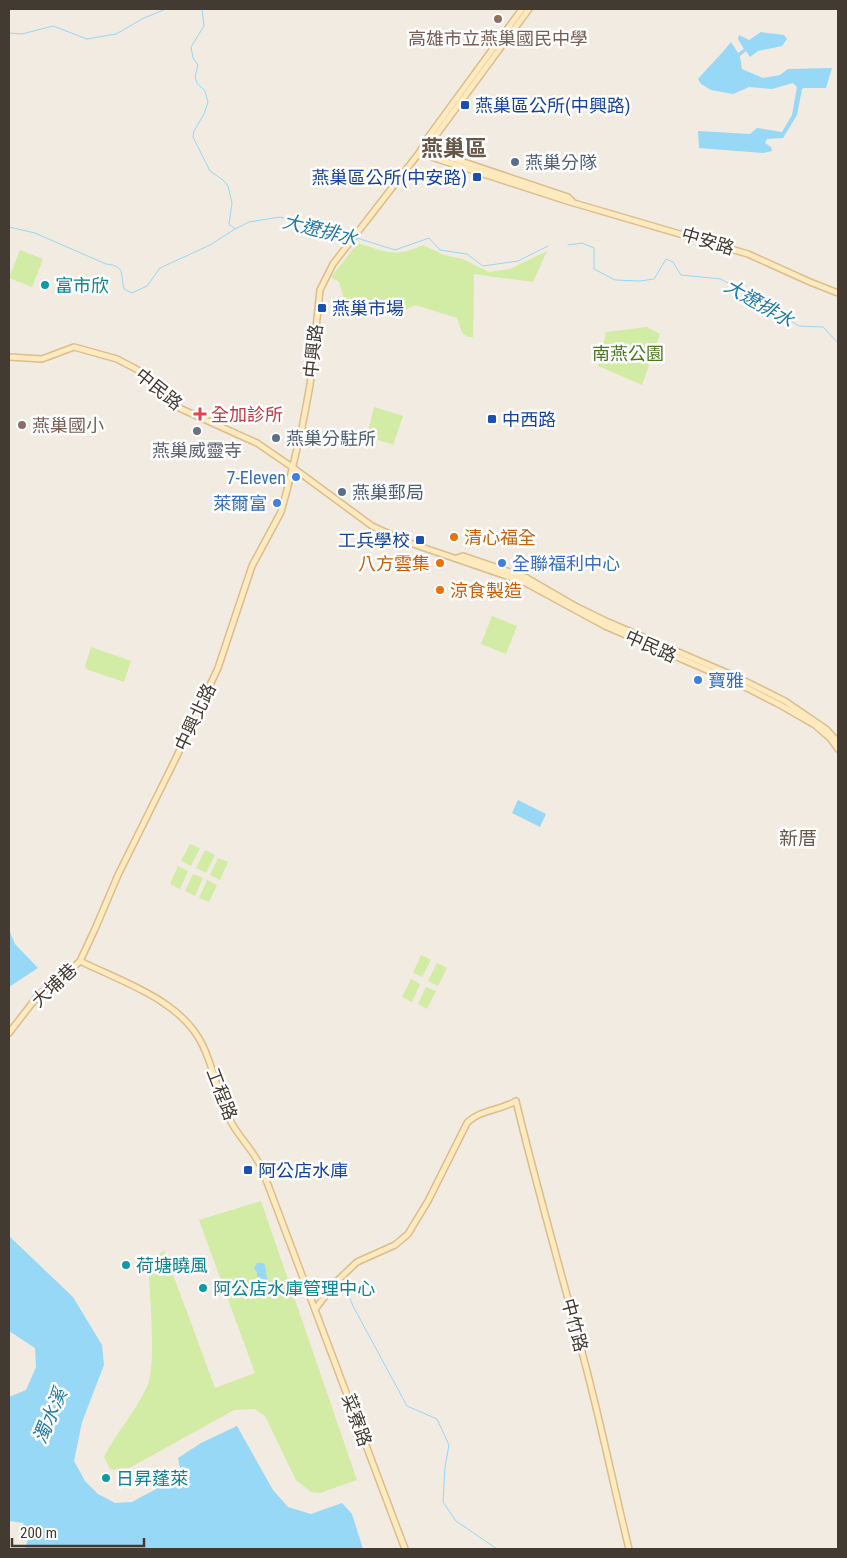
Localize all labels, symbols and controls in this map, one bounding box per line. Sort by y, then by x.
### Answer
marker: 高雄市立燕巢國民中學 [492,13,504,25]
place label: 高雄市立燕巢國民中學 [408,28,588,49]
place label: 燕巢區公所(中興路) [475,95,630,117]
marker: 燕巢區公所(中興路) [459,99,471,111]
district label: 燕巢區 [421,136,487,161]
place label: 燕巢分隊 [525,152,597,173]
marker: 燕巢分隊 [509,156,521,168]
place label: 燕巢區公所(中安路) [312,167,467,189]
marker: 燕巢區公所(中安路) [471,171,483,183]
water label: 大遼排水 [280,210,361,251]
street label: 中安路 [679,223,737,259]
water label: 大遼排水 [720,274,799,332]
place label: 富市欣 [55,275,109,296]
marker: 富市欣 [39,279,51,291]
place label: 燕巢市場 [332,298,404,319]
marker: 燕巢市場 [316,302,328,314]
street label: 中興路 [300,323,326,379]
park label: 南燕公園 [592,343,664,364]
street label: 中民路 [131,364,187,414]
place label: 全加診所 [211,404,283,425]
marker: 全加診所 [193,407,207,421]
place label: 中西路 [502,409,556,430]
marker: 中西路 [486,413,498,425]
place label: 燕巢國小 [32,415,104,436]
marker: 燕巢國小 [16,419,28,431]
marker: 燕巢威靈寺 [191,425,203,437]
place label: 燕巢分駐所 [286,428,376,449]
marker: 燕巢分駐所 [270,432,282,444]
place label: 燕巢威靈寺 [152,440,242,461]
place label: 7-Eleven [227,467,286,488]
marker: 7-Eleven [290,471,302,483]
place label: 燕巢郵局 [352,482,424,503]
marker: 燕巢郵局 [336,486,348,498]
place label: 萊爾富 [213,493,267,514]
marker: 萊爾富 [271,497,283,509]
place label: 清心福全 [464,527,536,548]
place label: 工兵學校 [338,530,410,551]
marker: 清心福全 [448,531,460,543]
marker: 工兵學校 [414,534,426,546]
place label: 八方雲集 [358,553,430,574]
place label: 全聯福利中心 [512,553,620,574]
marker: 八方雲集 [434,557,446,569]
marker: 全聯福利中心 [496,557,508,569]
place label: 涼食製造 [450,580,522,601]
marker: 涼食製造 [434,584,446,596]
street label: 中民路 [622,625,680,667]
place label: 寶雅 [708,670,744,691]
marker: 寶雅 [692,674,704,686]
street label: 中興北路 [170,680,220,754]
district label: 新厝 [779,827,817,850]
street label: 大埔巷 [27,959,81,1011]
street label: 工程路 [203,1065,241,1123]
place label: 阿公店水庫 [258,1160,348,1181]
marker: 阿公店水庫 [242,1164,254,1176]
place label: 荷塘曉風 [136,1255,208,1276]
marker: 荷塘曉風 [120,1259,132,1271]
place label: 阿公店水庫管理中心 [213,1278,375,1299]
marker: 阿公店水庫管理中心 [197,1282,209,1294]
street label: 中竹路 [558,1296,592,1354]
water label: 濁水溪 [28,1383,73,1447]
street label: 菜寮路 [338,1391,376,1449]
place label: 日昇蓬萊 [116,1468,188,1489]
marker: 日昇蓬萊 [100,1472,112,1484]
scale bar [12,1516,145,1548]
text: 200 m [20,1524,57,1542]

